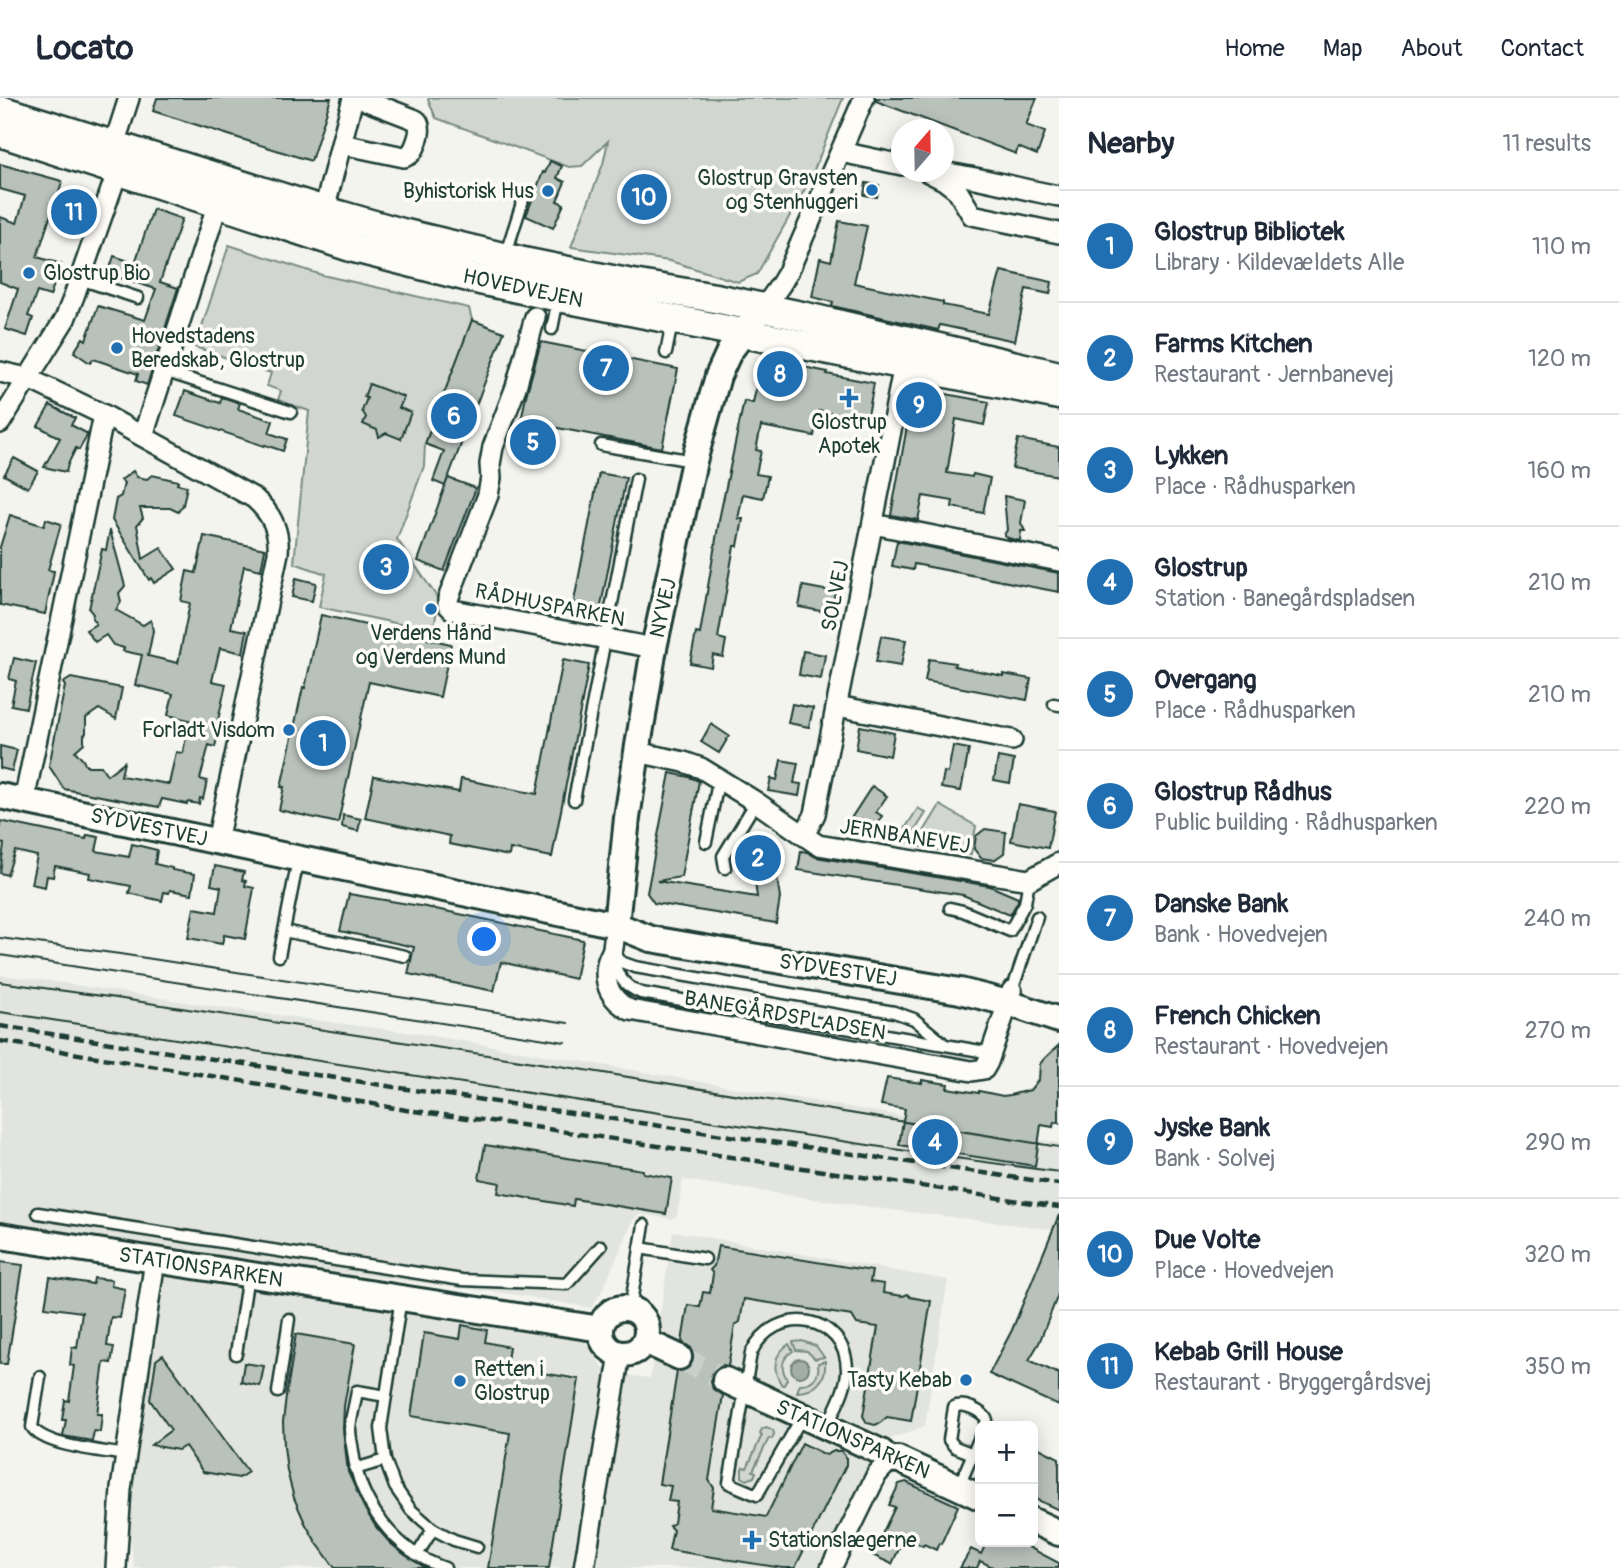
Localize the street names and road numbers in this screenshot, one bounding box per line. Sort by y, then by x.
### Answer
street label: HOVEDVEJEN [460,263,586,314]
street label: SOLVEJ [815,559,856,634]
street label: NYVEJ [644,576,683,640]
street label: RÅDHUSPARKEN [473,577,627,633]
street label: SYDVESTVEJ [88,802,210,853]
street label: JERNBANEVEJ [838,813,972,860]
street label: SYDVESTVEJ [777,948,899,993]
street label: BANEGÅRDSPLADSEN [682,983,888,1047]
street label: STATIONSPARKEN [117,1241,285,1294]
street label: STATIONSPARKEN [772,1393,934,1486]

